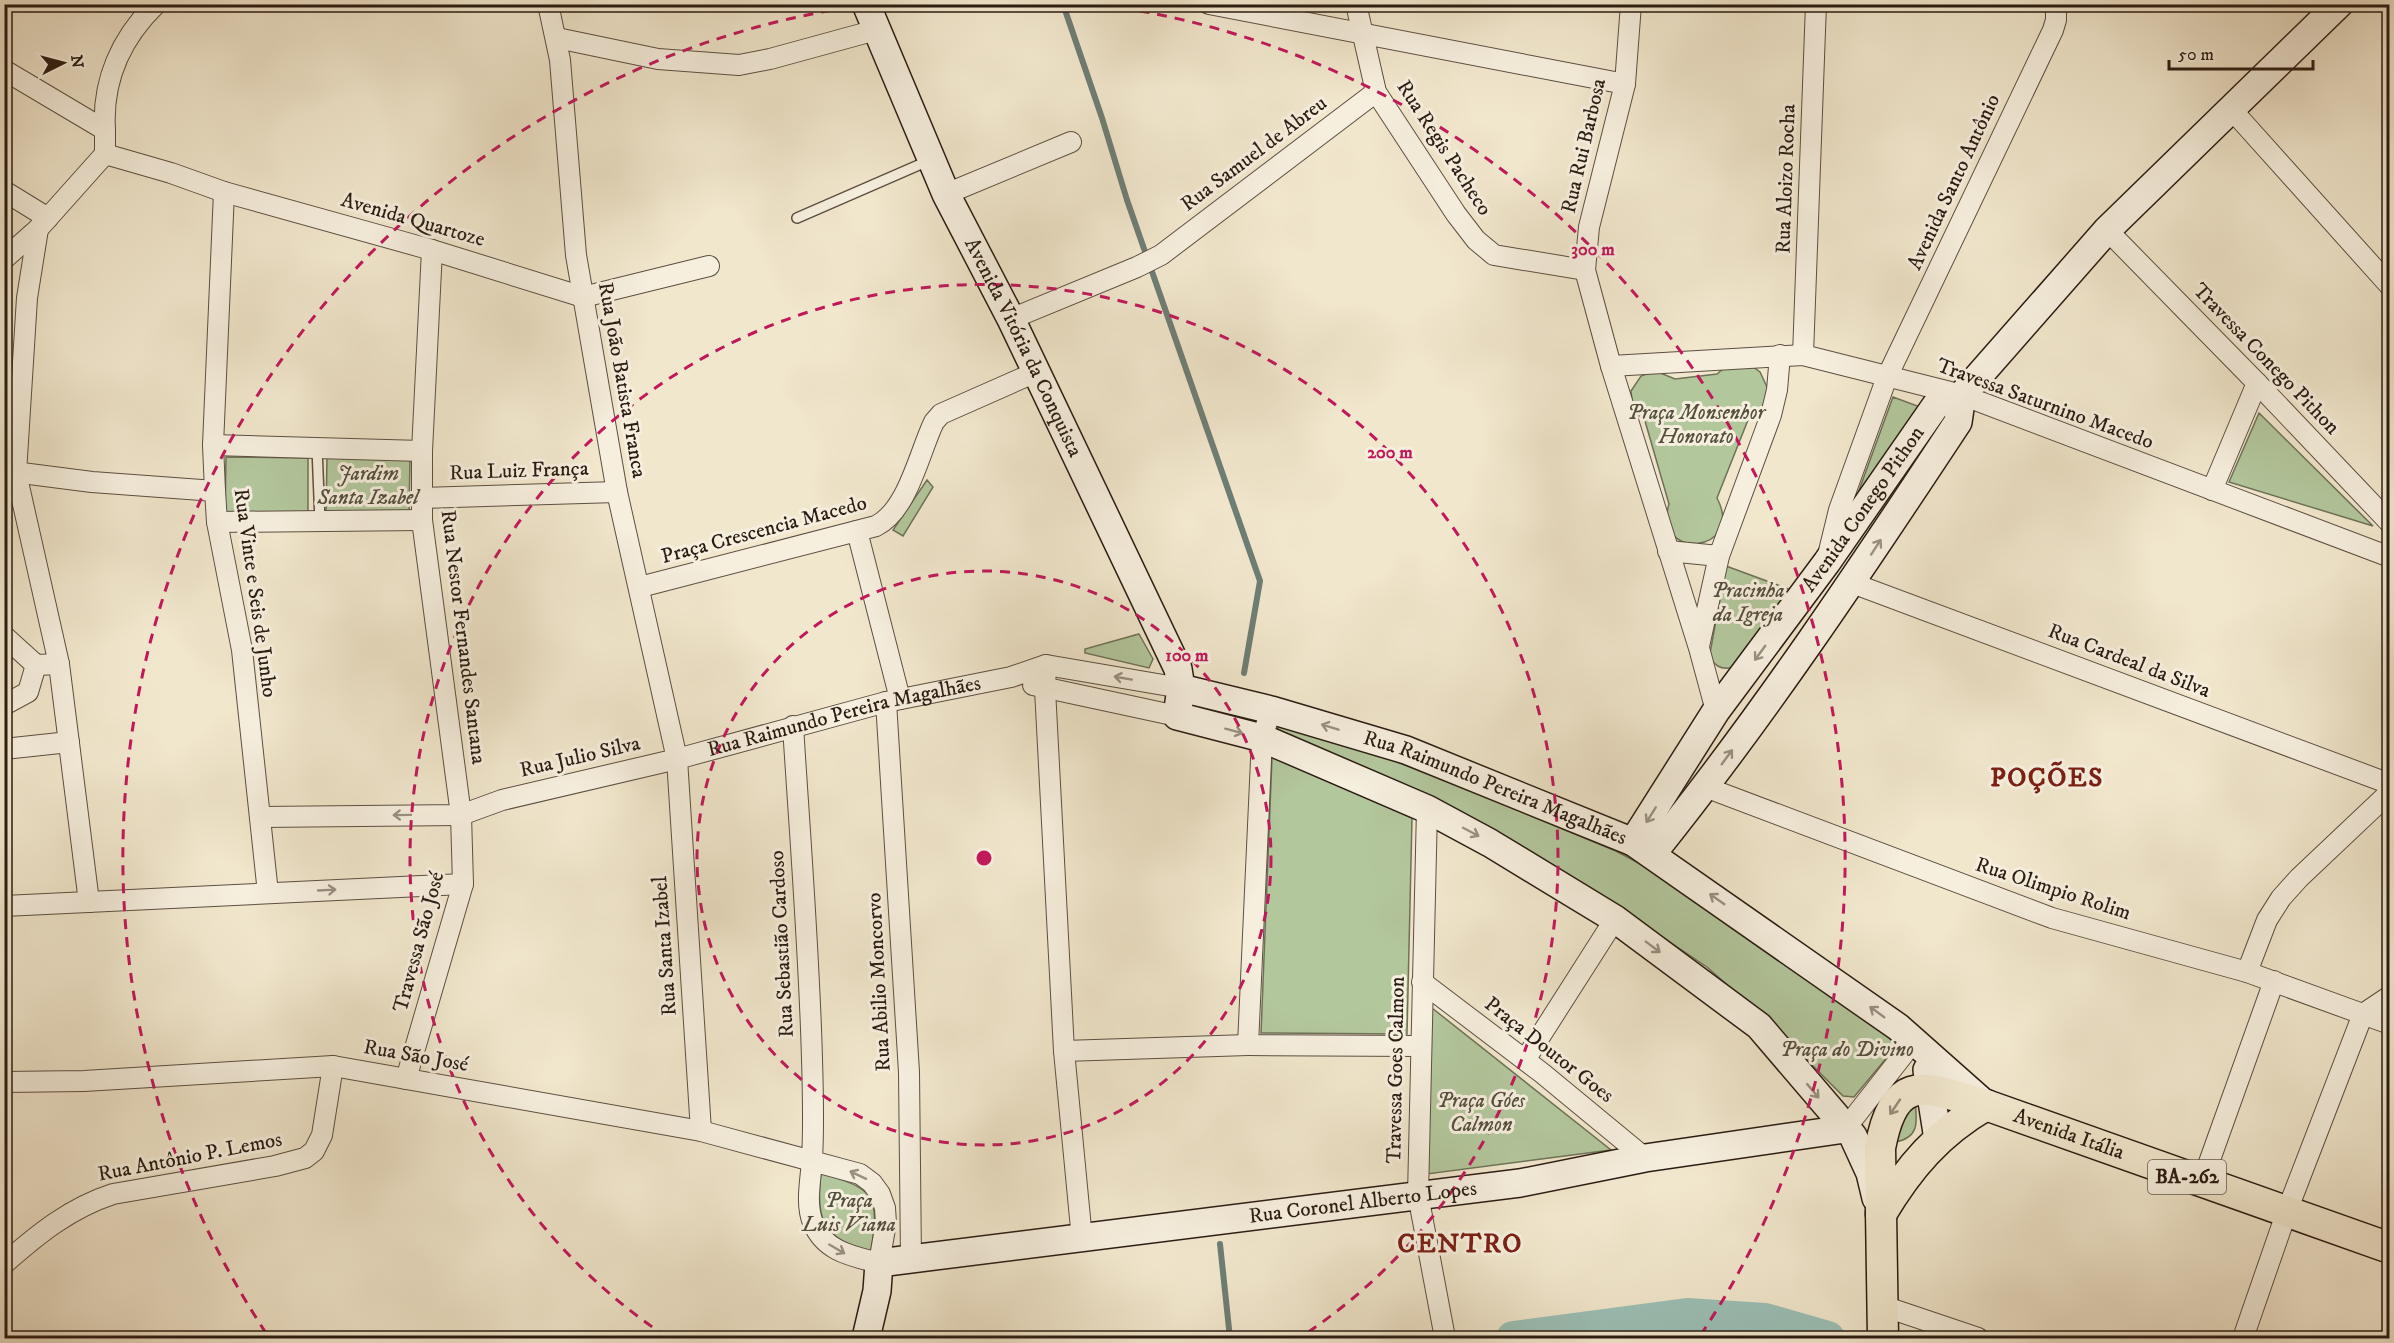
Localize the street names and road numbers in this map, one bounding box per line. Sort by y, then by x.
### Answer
street label: Rua Regis Pacheco [1391,75,1497,221]
street label: Rua Rui Barbosa [1556,76,1612,216]
street label: Avenida Santo Antônio [1902,90,2006,274]
street label: Rua Samuel de Abreu [1176,91,1332,217]
street label: Rua Aloizo Rocha [1770,104,1802,254]
street label: Avenida Quartoze [338,187,488,253]
street label: Avenida Vitória da Conquista [958,234,1088,461]
street label: Travessa Conego Pithon [2187,278,2345,440]
street label: Rua João Batista Franca [592,280,652,480]
street label: Travessa Saturnino Macedo [1933,353,2157,455]
street label: Avenida Conego Pithon [1796,421,1930,597]
street label: Rua Luiz França [449,456,589,486]
street label: Rua Vinte e Seis de Junho [227,487,283,699]
street label: Praça Crescencia Macedo [658,490,870,570]
street label: Rua Nestor Fernandes Santana [435,508,492,766]
street label: Rua Cardeal da Silva [2044,618,2214,704]
street label: Rua Raimundo Pereira Magalhães [705,670,983,763]
street label: Rua Raimundo Pereira Magalhães [1360,725,1631,851]
street label: Rua Julio Silva [517,731,643,783]
street label: Rua Sebastião Cardoso [764,850,800,1038]
street label: Rua Olimpio Rolim [1972,852,2134,926]
street label: Travessa São José [388,869,450,1015]
street label: Rua Santa Izabel [647,875,683,1017]
street label: Rua Abilio Moncorvo [861,892,897,1072]
street label: Travessa Goes Calmon [1381,976,1411,1164]
street label: Praça Doutor Goes [1479,991,1619,1109]
street label: Rua São José [362,1034,471,1078]
street label: Avenida Itália [2010,1103,2128,1166]
street label: Rua Antônio P. Lemos [96,1126,284,1188]
road number: BA-262 [2148,1160,2226,1194]
street label: Rua Coronel Alberto Lopes [1248,1176,1478,1230]

